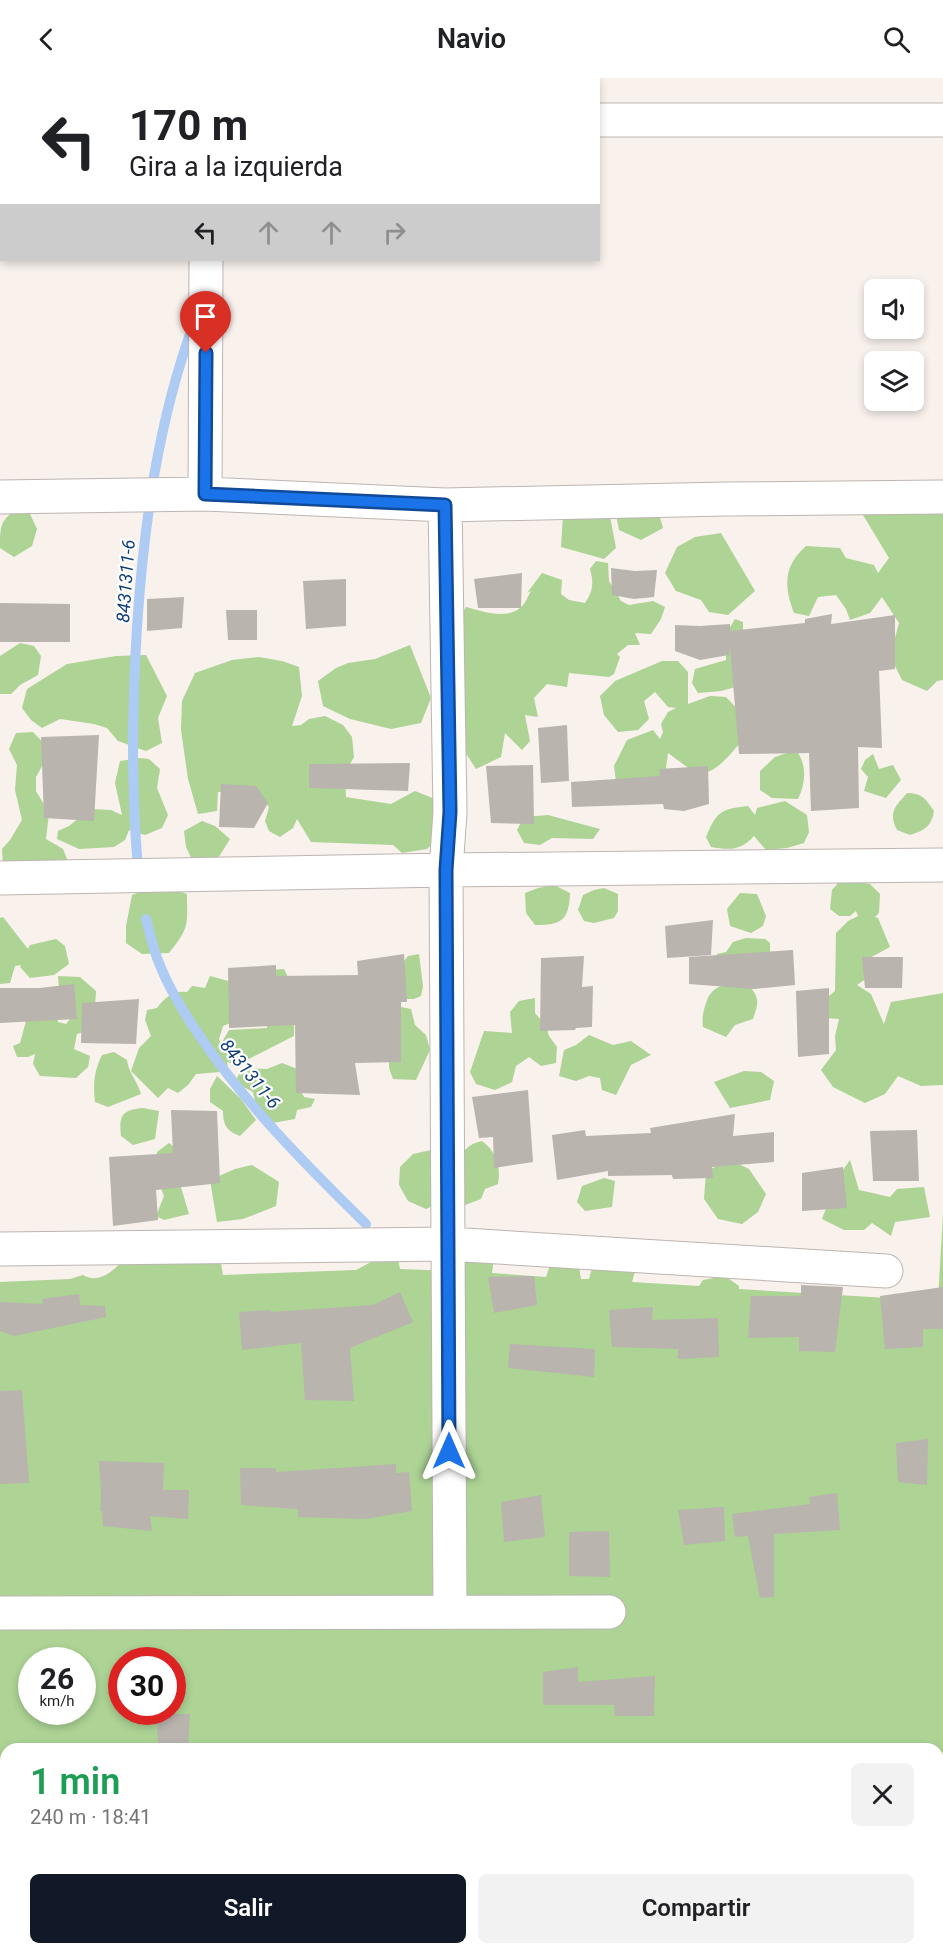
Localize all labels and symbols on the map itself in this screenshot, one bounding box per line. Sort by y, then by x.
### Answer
pin [180,291,231,353]
water label: 8431311-6 [112,539,139,623]
water label: 8431311-6 [216,1035,285,1113]
position arrow [417,1419,481,1483]
speed limit sign: 30 [108,1647,186,1725]

